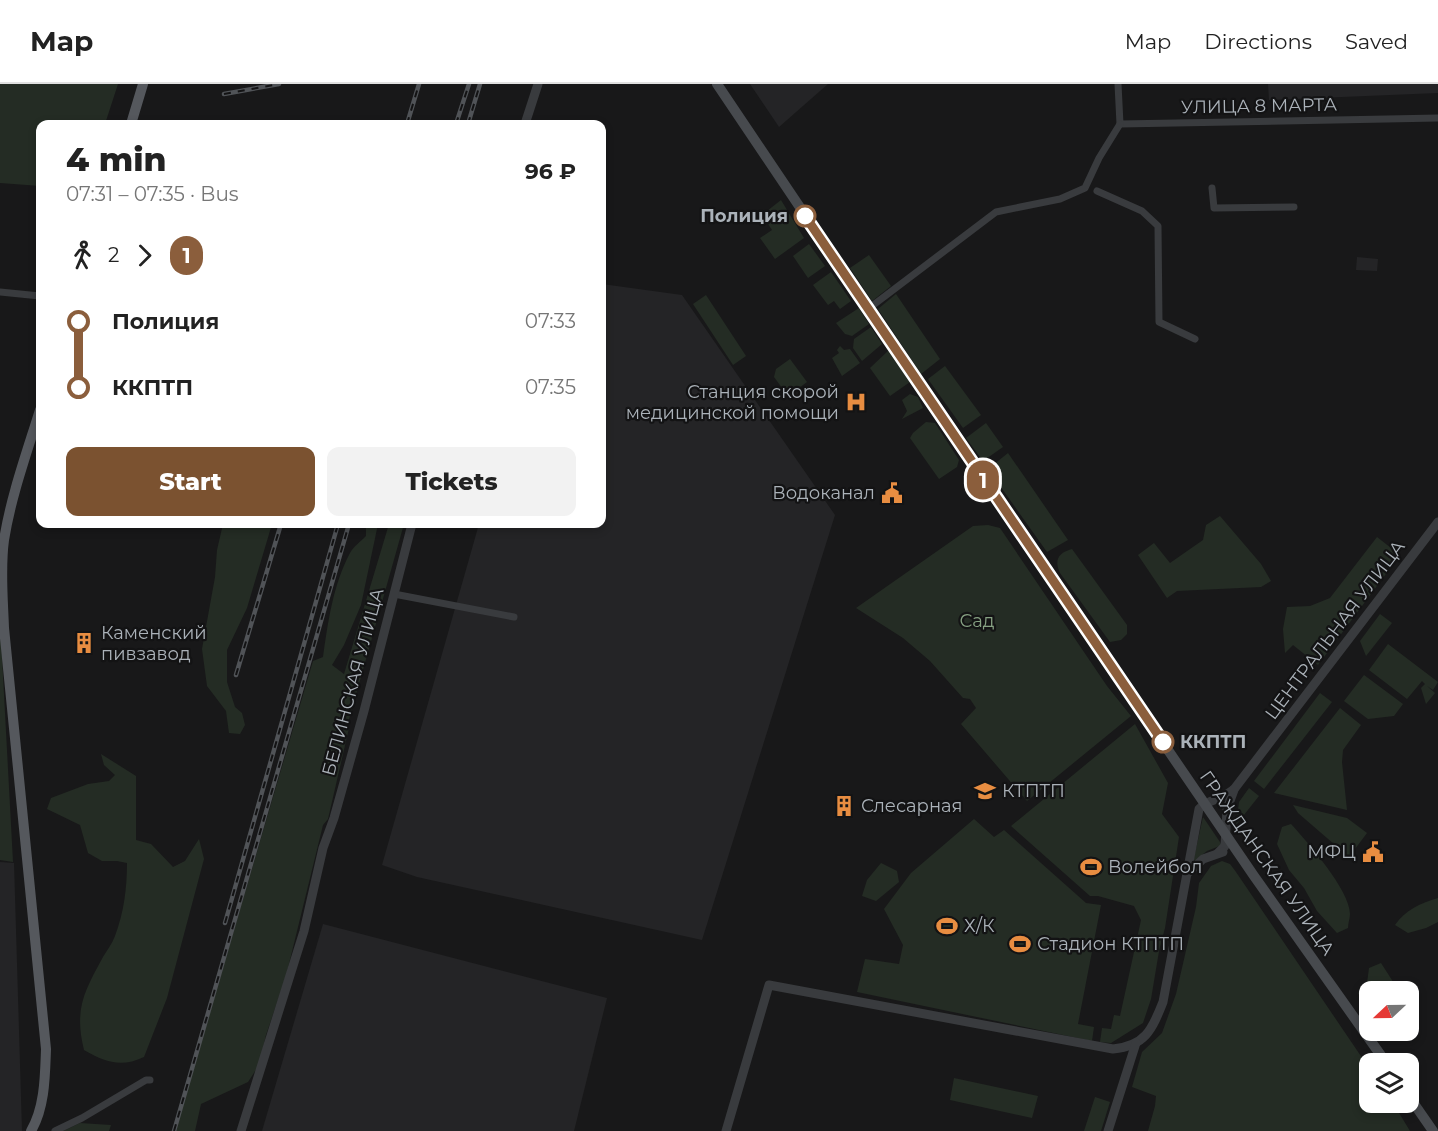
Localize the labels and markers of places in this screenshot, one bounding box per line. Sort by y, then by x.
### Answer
place label: Полиция [700,205,788,227]
marker: Полиция [794,205,816,227]
place label: Станция скорой медицинской помощи [626,381,839,424]
hospital icon: Станция скорой медицинской помощи [844,390,868,414]
public building icon: Водоканал [880,481,904,505]
place label: Водоканал [772,482,875,504]
place label: Каменский пивзавод [101,622,207,665]
building icon: Каменский пивзавод [72,631,96,655]
marker: ККПТП [1152,731,1174,753]
place label: ККПТП [1180,731,1246,753]
school or university icon: КТПТП [973,779,997,803]
place label: КТПТП [1002,780,1065,802]
building icon: Слесарная [832,794,856,818]
place label: Слесарная [861,795,962,817]
public building icon: МФЦ [1361,840,1385,864]
place label: МФЦ [1307,841,1356,863]
sports icon: Волейбол [1079,855,1103,879]
place label: Волейбол [1108,856,1202,878]
sports icon: Х/К [935,914,959,938]
place label: Х/К [964,915,995,937]
sports icon: Стадион КТПТП [1008,932,1032,956]
place label: Стадион КТПТП [1037,933,1184,955]

